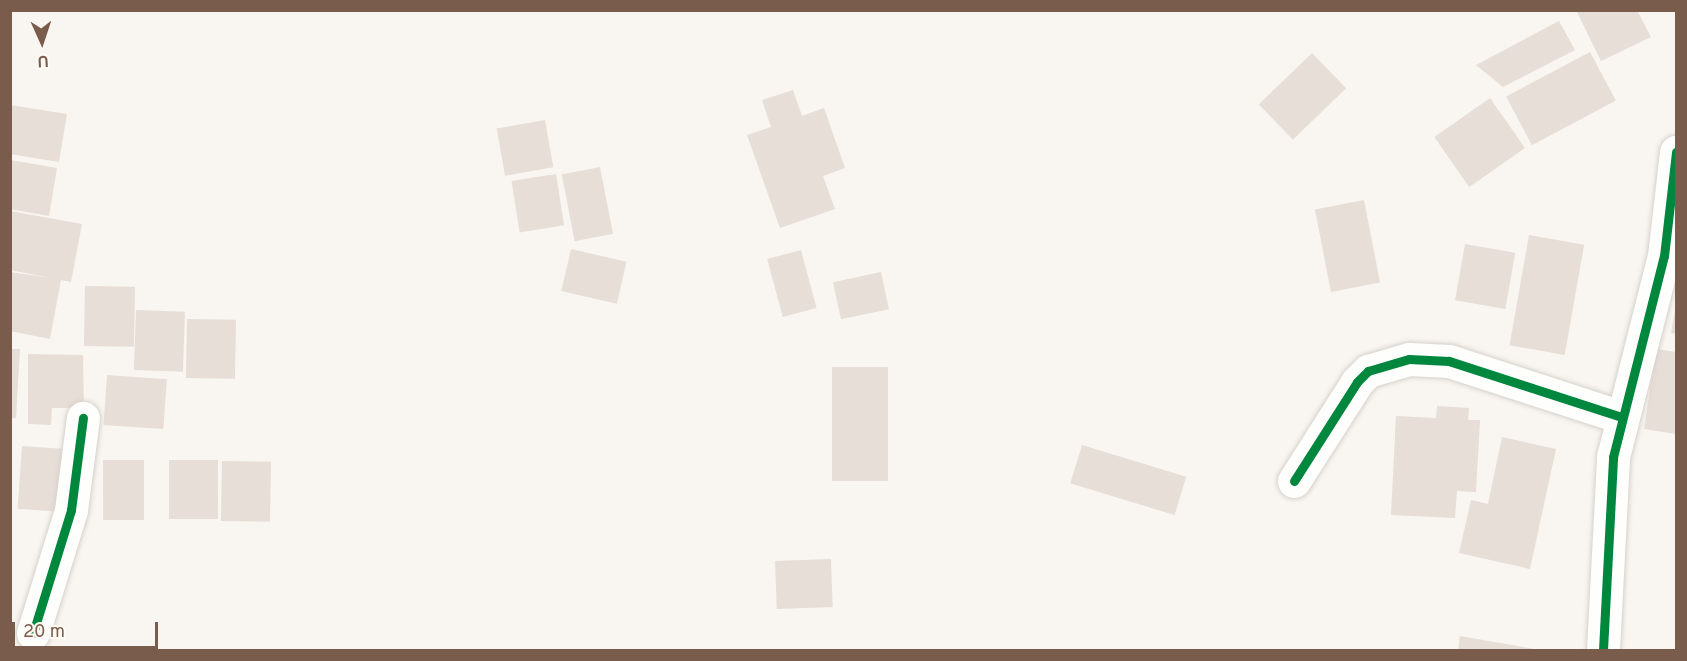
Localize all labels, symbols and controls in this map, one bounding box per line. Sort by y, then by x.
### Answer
north arrow [12,12,72,72]
text: U [37,50,49,70]
scale bar [15,610,160,648]
text: 20 m [23,621,65,644]

